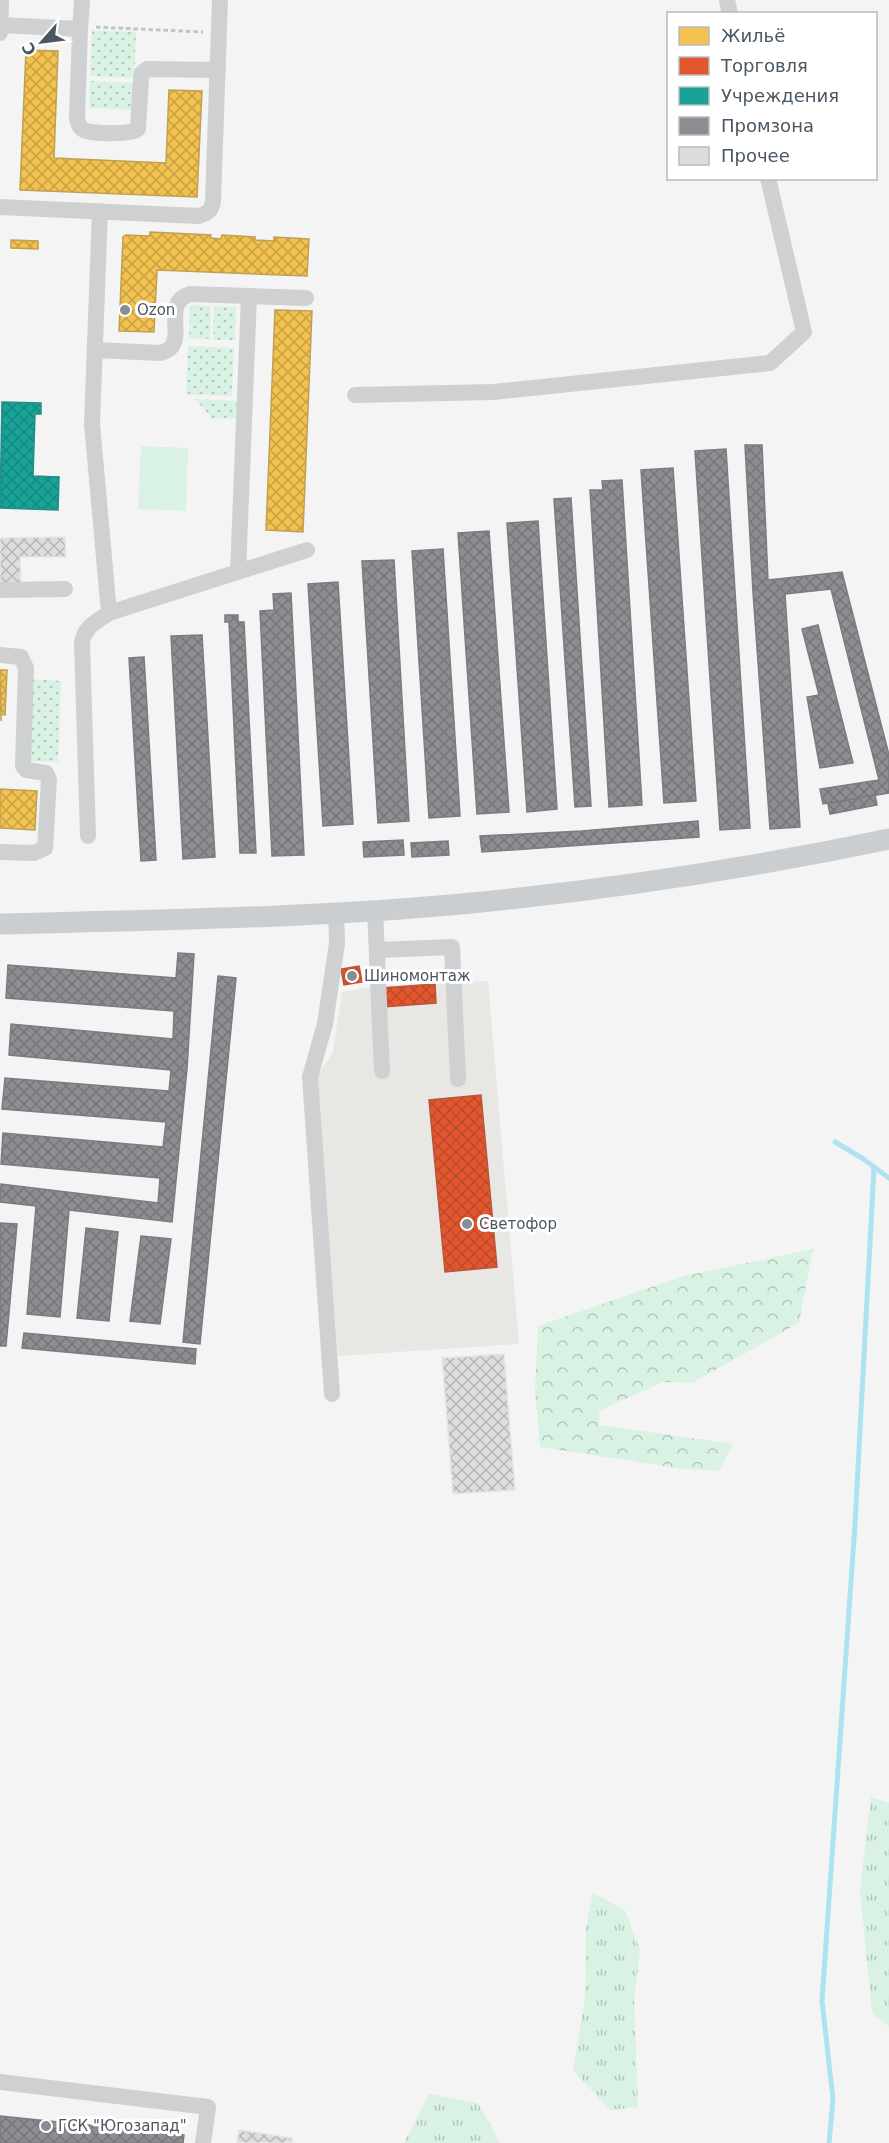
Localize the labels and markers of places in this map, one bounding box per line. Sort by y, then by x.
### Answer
place label: Ozon [137,301,175,319]
marker: Ozon [118,303,132,317]
place label: Шиномонтаж [364,967,471,985]
marker: Шиномонтаж [345,969,359,983]
place label: Светофор [479,1215,557,1233]
marker: Светофор [460,1217,474,1231]
place label: ГСК "Югозапад" [58,2117,187,2135]
marker: ГСК "Югозапад" [39,2119,53,2133]

